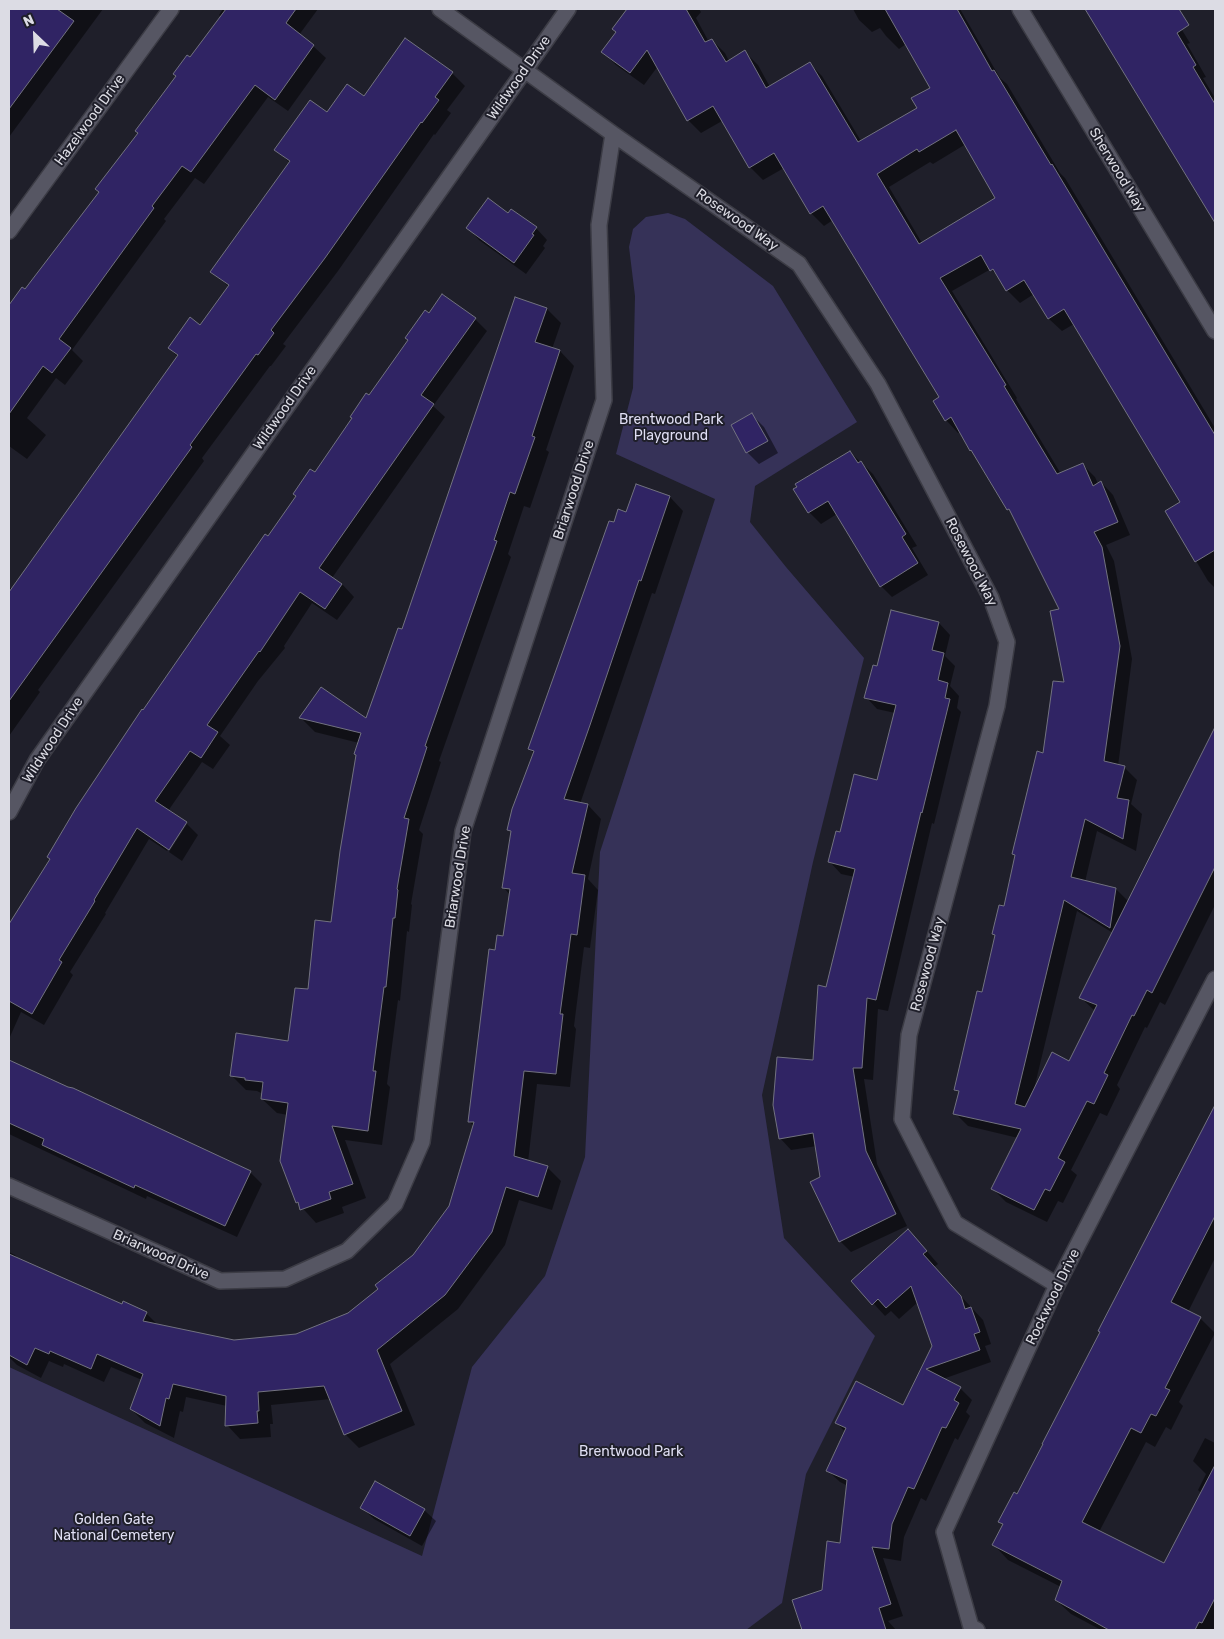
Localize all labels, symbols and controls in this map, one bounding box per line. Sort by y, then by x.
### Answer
north arrow [10,10,60,60]
text: N [21,11,37,31]
street label: Wildwood Drive [484,33,554,123]
street label: Hazelwood Drive [51,71,129,169]
street label: Sherwood Way [1085,125,1149,215]
street label: Rosewood Way [692,185,782,255]
street label: Wildwood Drive [250,363,320,453]
park label: Brentwood Park Playground [619,412,723,444]
street label: Briarwood Drive [550,438,598,542]
street label: Rosewood Way [942,515,1000,609]
street label: Wildwood Drive [19,694,87,786]
street label: Briarwood Drive [442,824,474,930]
street label: Rosewood Way [907,915,949,1013]
street label: Briarwood Drive [110,1226,212,1284]
street label: Rockwood Drive [1023,1246,1083,1348]
park label: Brentwood Park [579,1444,683,1460]
park label: Golden Gate National Cemetery [53,1512,175,1544]

